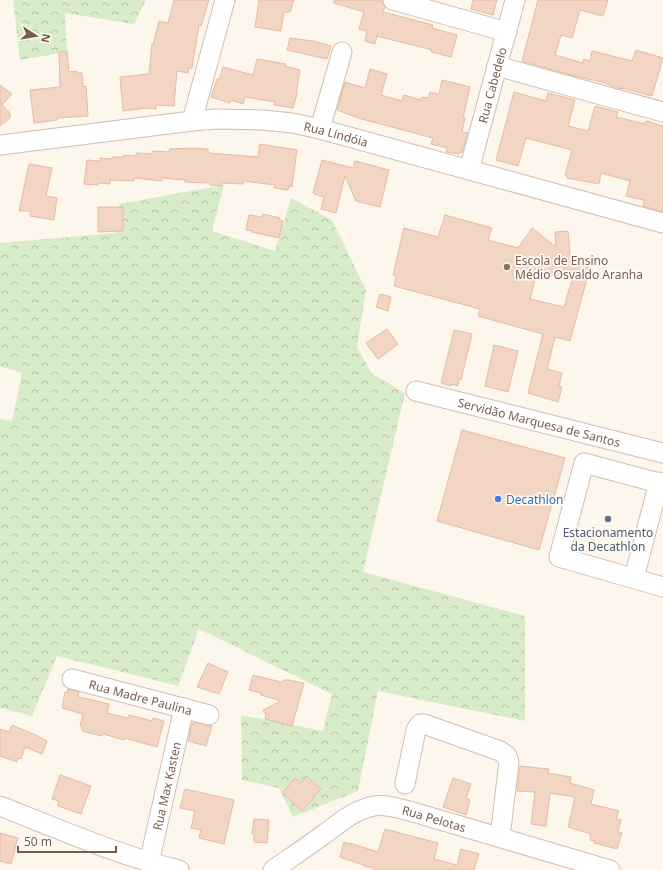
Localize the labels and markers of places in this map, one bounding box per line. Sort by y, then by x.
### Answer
place label: Escola de Ensino Médio Osvaldo Aranha [515,252,643,283]
marker: Escola de Ensino Médio Osvaldo Aranha [502,262,512,272]
place label: Decathlon [506,491,564,508]
marker: Decathlon [493,494,503,504]
marker: Estacionamento da Decathlon [603,514,613,524]
place label: Estacionamento da Decathlon [563,524,653,555]

